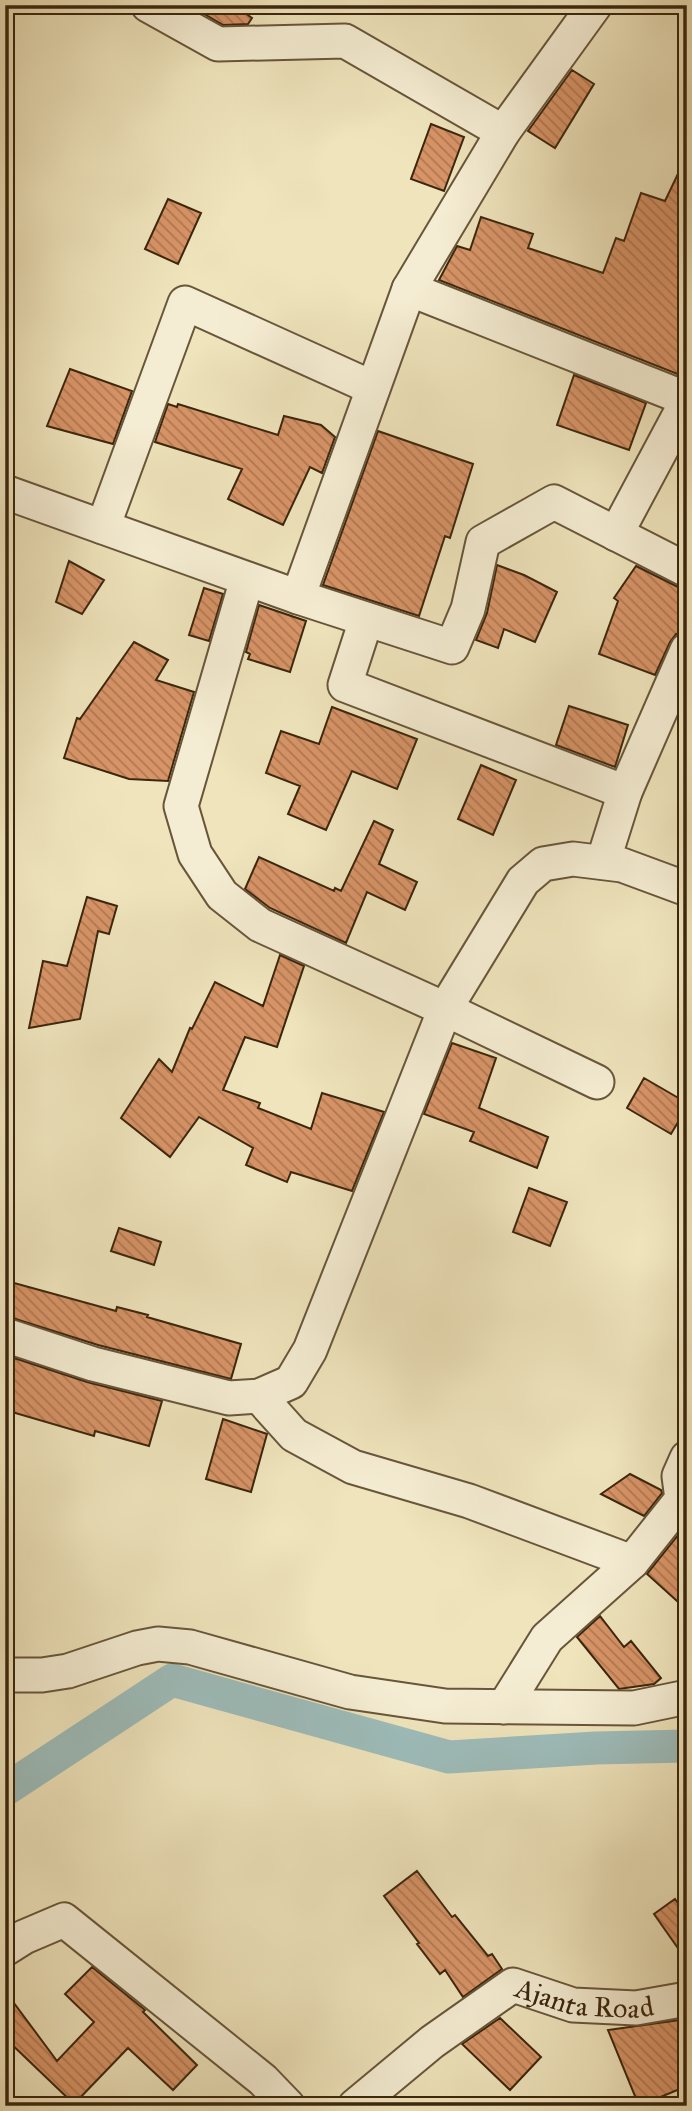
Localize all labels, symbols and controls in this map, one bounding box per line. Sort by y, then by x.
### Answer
street label: Ajanta Road [510,1970,656,2026]

